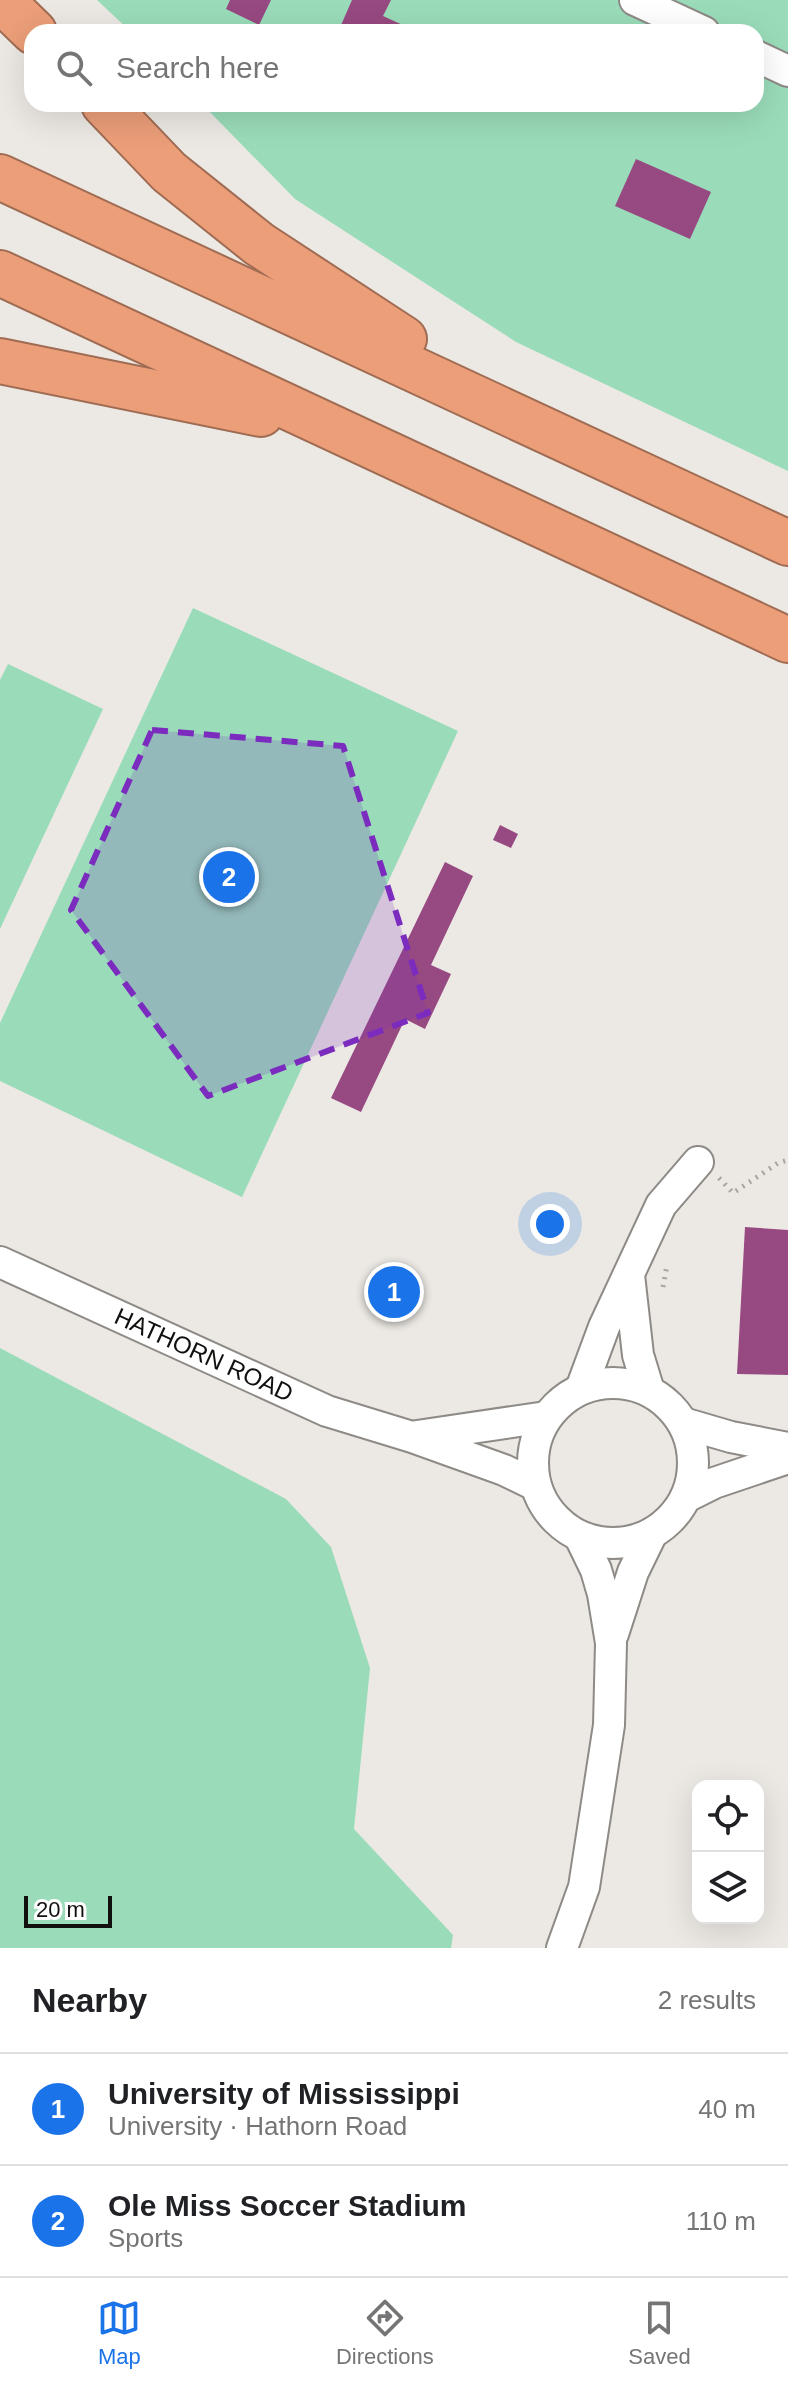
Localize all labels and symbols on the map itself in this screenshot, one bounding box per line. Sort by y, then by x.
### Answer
pin: 2 [203,847,255,907]
your location [530,1204,570,1244]
pin: 1 [368,1262,420,1322]
street label: HATHORN ROAD [111,1302,297,1407]
scale bar [24,1892,112,1928]

